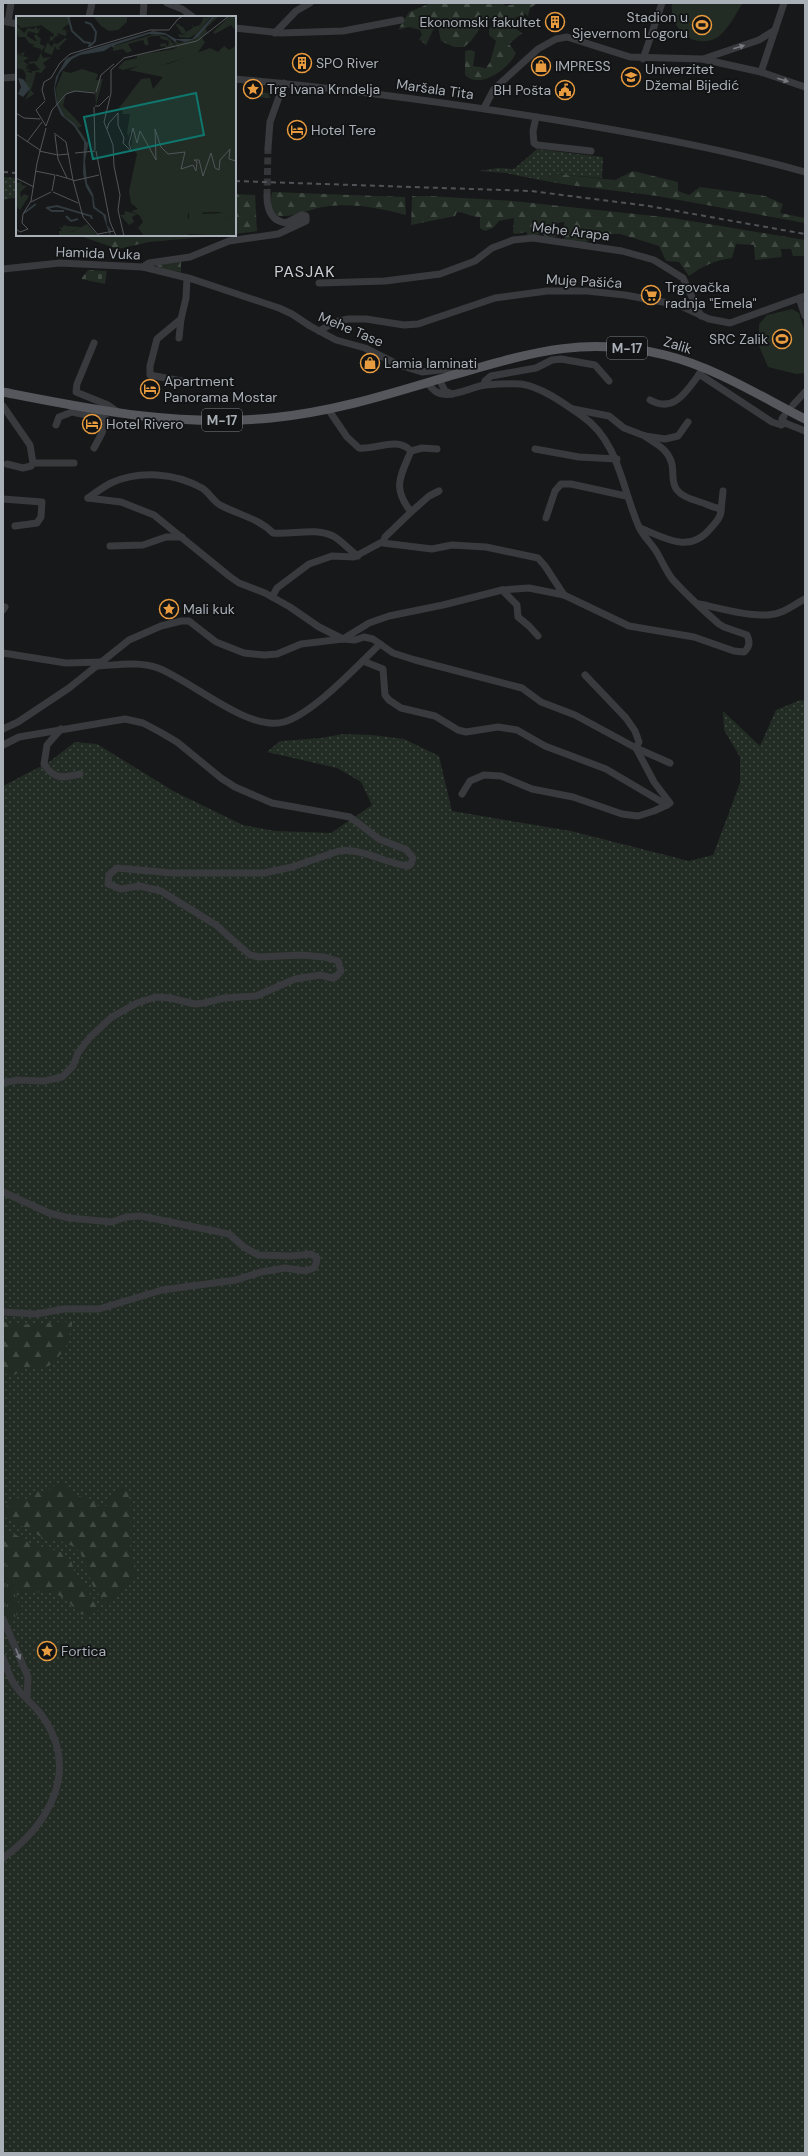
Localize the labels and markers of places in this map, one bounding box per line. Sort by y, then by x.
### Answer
place label: Stadion u Sjevernom Logoru [572,8,688,42]
building icon: Ekonomski fakultet [544,11,566,33]
place label: Ekonomski fakultet [419,13,541,31]
sports icon: Stadion u Sjevernom Logoru [691,14,713,36]
building icon: SPO River [291,52,313,74]
place label: SPO River [316,54,379,72]
shop icon: IMPRESS [530,55,552,77]
place label: IMPRESS [555,57,611,75]
place label: Univerzitet Džemal Bijedić [645,60,739,94]
school or university icon: Univerzitet Džemal Bijedić [620,66,642,88]
place icon: Trg Ivana Krndelja [242,78,264,100]
public building icon: BH Pošta [554,79,576,101]
place label: Trg Ivana Krndelja [267,80,380,98]
place label: BH Pošta [493,81,551,99]
hotel icon: Hotel Tere [286,119,308,141]
place label: Hotel Tere [311,121,376,139]
place label: Trgovačka radnja "Emela" [665,278,757,312]
supermarket icon: Trgovačka radnja "Emela" [640,284,662,306]
sports icon: SRC Zalik [771,328,793,350]
place label: SRC Zalik [709,330,768,348]
shop icon: Lamia laminati [359,352,381,374]
place label: Lamia laminati [384,354,477,372]
place label: Apartment Panorama Mostar [164,372,277,406]
hotel icon: Apartment Panorama Mostar [139,378,161,400]
hotel icon: Hotel Rivero [81,413,103,435]
place label: Hotel Rivero [106,415,184,433]
place icon: Mali kuk [158,598,180,620]
place label: Mali kuk [183,600,235,618]
place icon: Fortica [36,1640,58,1662]
place label: Fortica [61,1642,106,1660]

